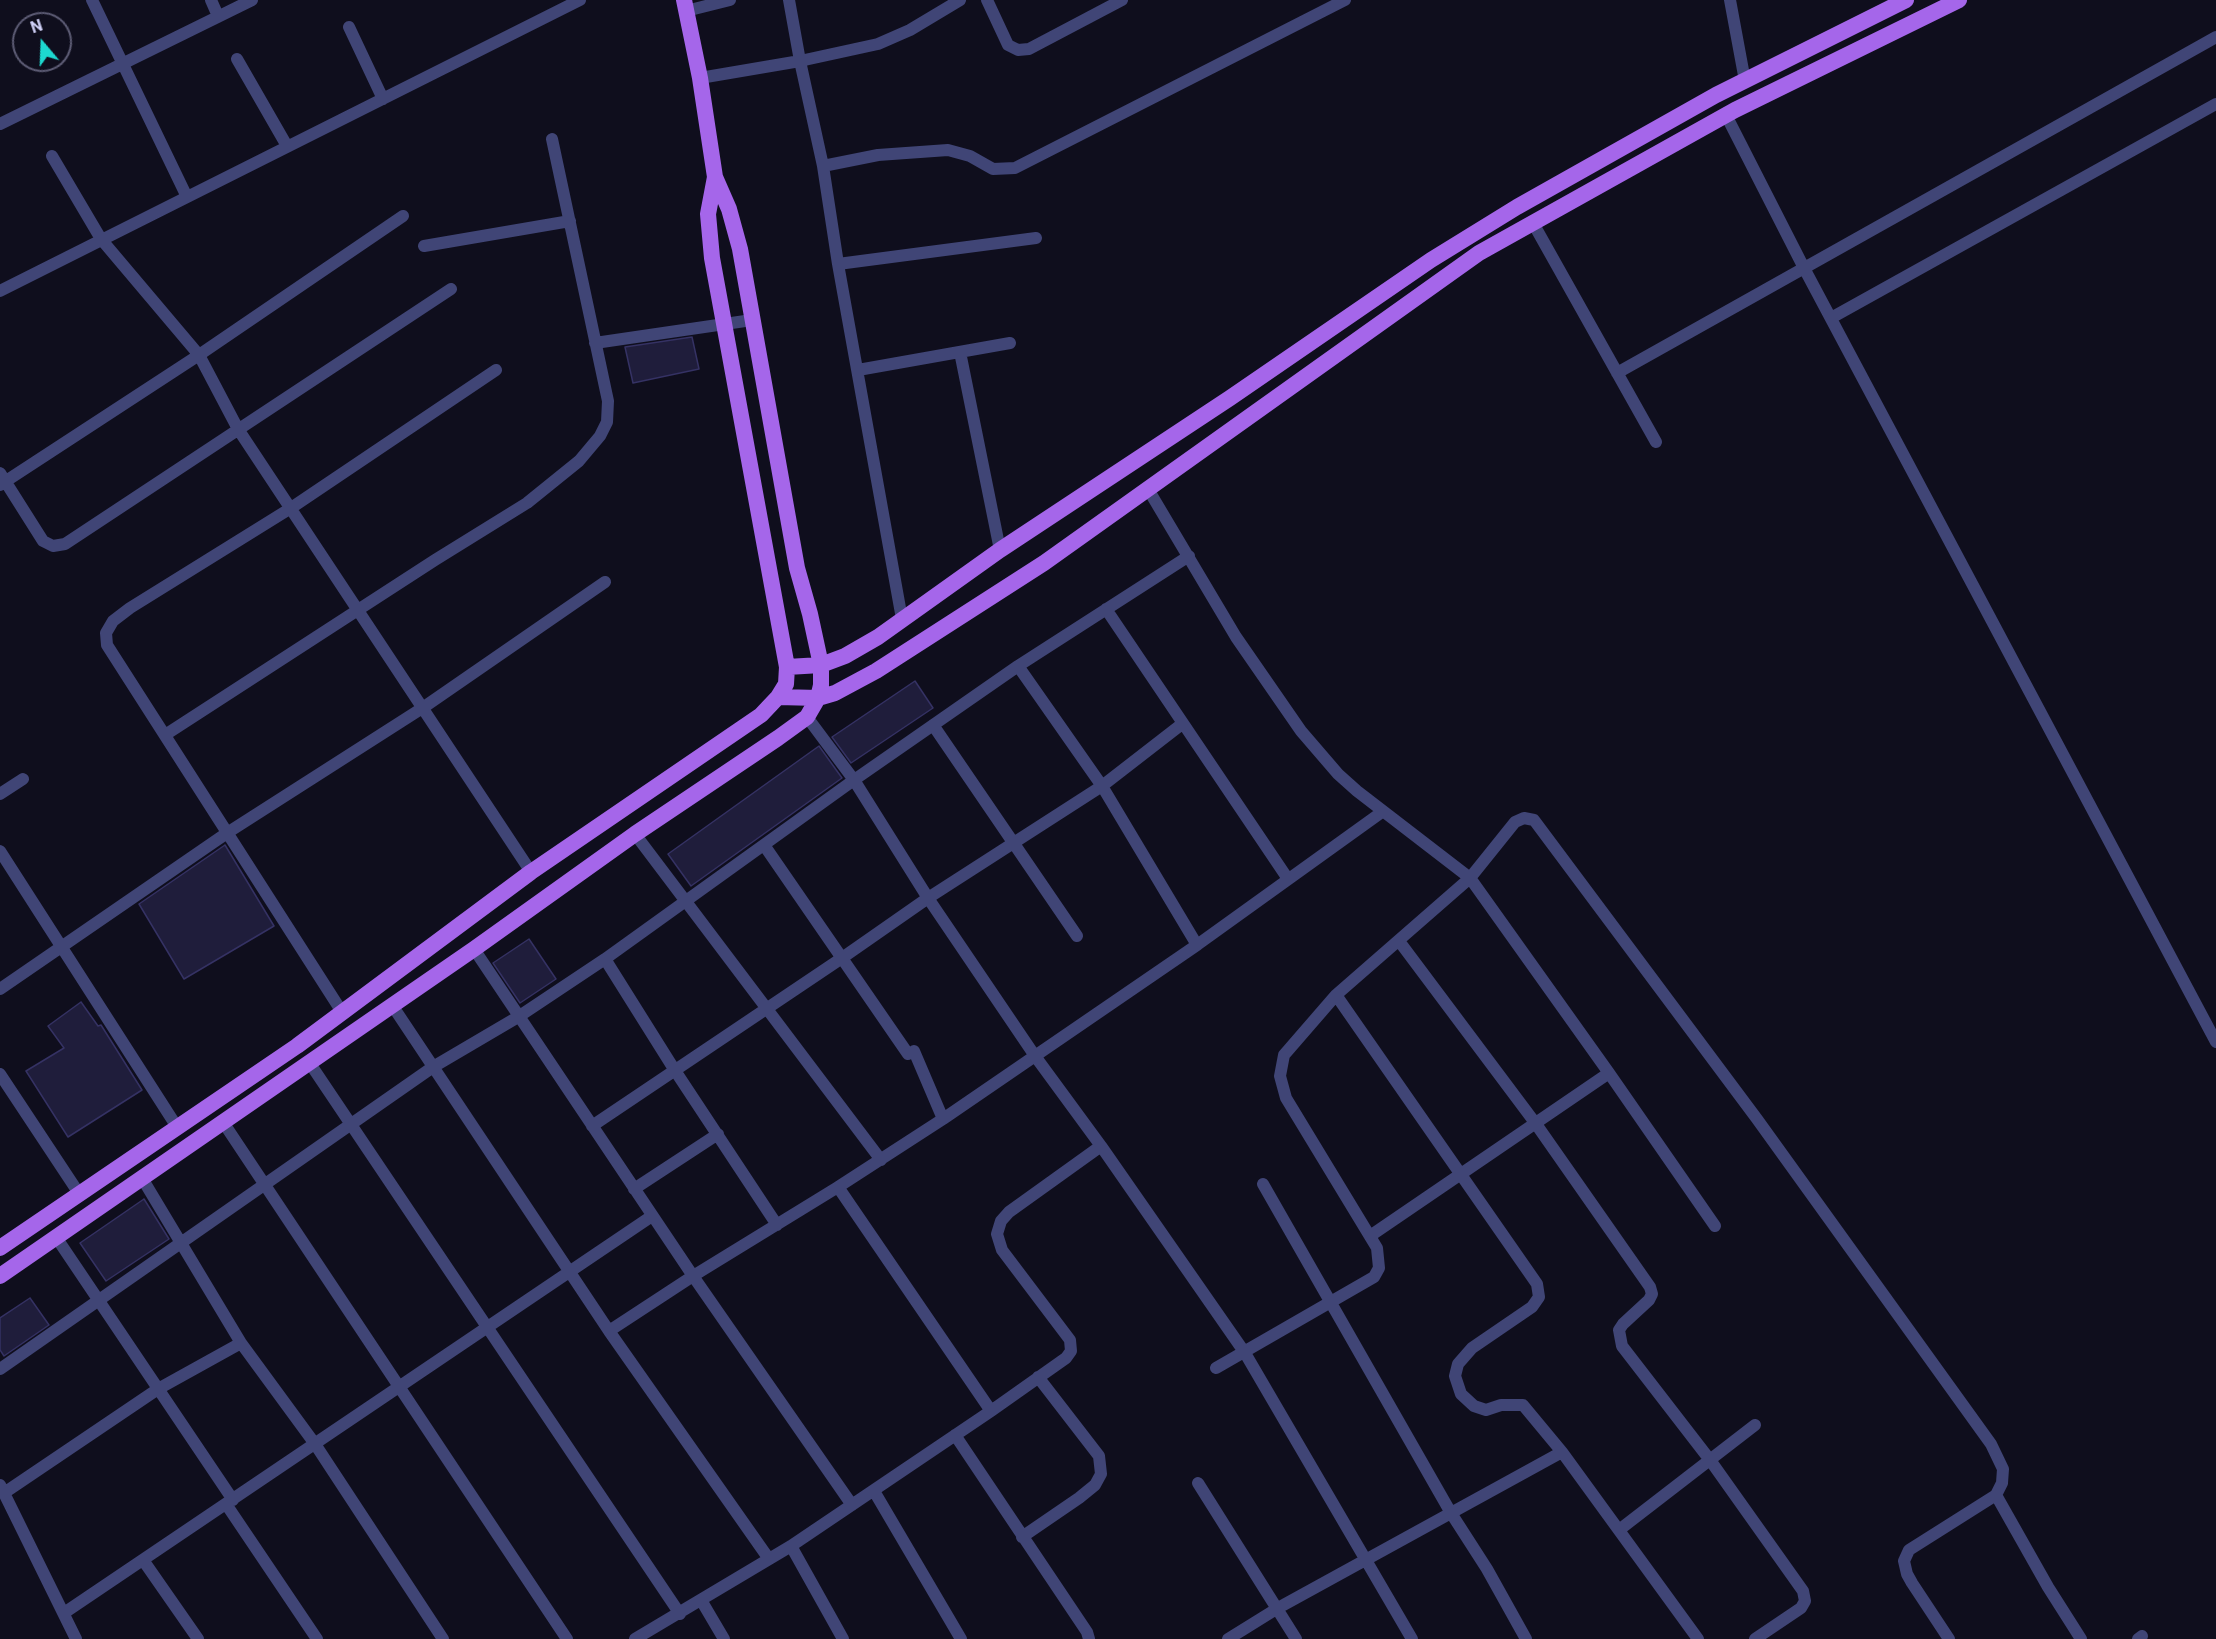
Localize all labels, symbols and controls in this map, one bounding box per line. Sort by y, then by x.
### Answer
north arrow [12,12,72,72]
text: N [28,16,45,37]

